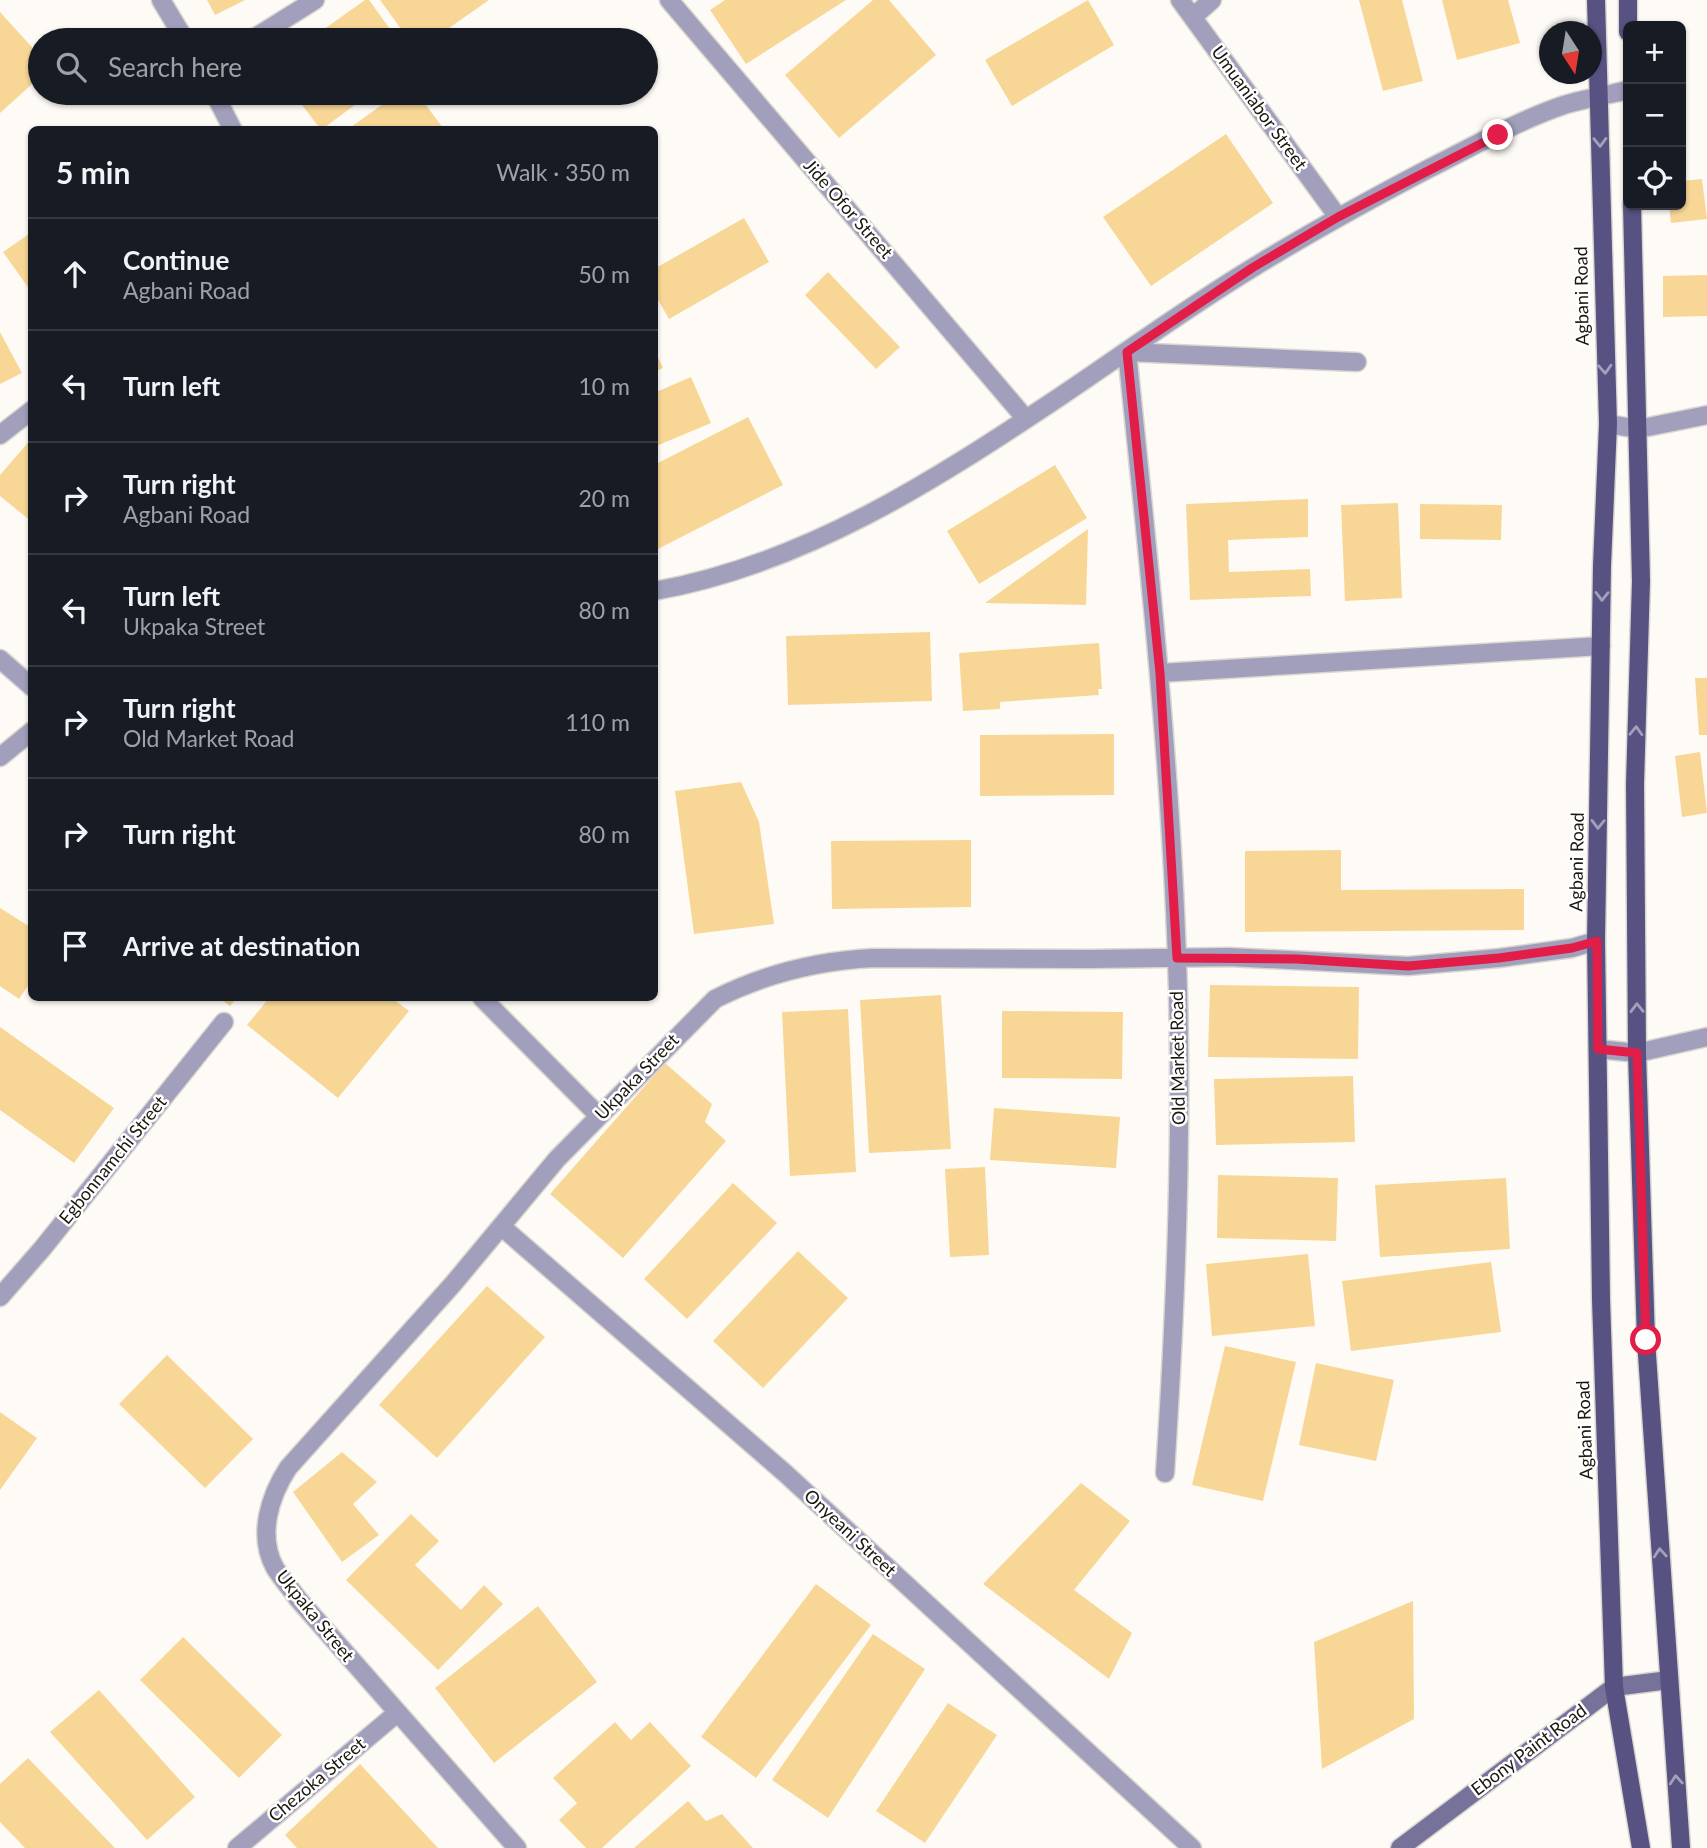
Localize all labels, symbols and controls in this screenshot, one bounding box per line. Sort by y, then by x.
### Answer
north arrow [1539,21,1602,84]
map controls [1623,21,1686,210]
button: + [1623,21,1686,84]
search box [28,28,658,105]
street label: Umuaniabor Street [1207,41,1313,174]
icon: search [52,48,90,86]
text: Search here [108,51,242,83]
button: − [1623,84,1686,147]
route end [1482,119,1513,150]
one-way arrow [1592,136,1607,147]
button: locate [1623,147,1686,210]
text: 5 min [56,154,130,190]
street label: Jide Ofor Street [800,154,898,263]
text: Walk · 350 m [496,158,630,186]
text: Continue [123,244,229,276]
street label: Agbani Road [1569,246,1593,346]
icon: ahead [56,255,94,293]
text: 50 m [579,260,630,288]
text: Agbani Road [123,276,250,304]
one-way arrow [1598,364,1613,375]
icon: left [56,367,94,405]
text: Turn left [123,370,220,402]
text: 10 m [579,372,630,400]
text: Turn right [123,468,236,500]
icon: right [56,479,94,517]
text: 20 m [579,484,630,512]
text: Agbani Road [123,500,250,528]
text: Turn left [123,580,220,612]
icon: left [56,591,94,629]
one-way arrow [1594,591,1609,602]
text: 80 m [579,596,630,624]
text: Ukpaka Street [123,612,265,640]
text: Turn right [123,692,236,724]
icon: right [56,703,94,741]
text: 110 m [565,708,630,736]
text: Old Market Road [123,724,294,752]
one-way arrow [1629,725,1644,736]
street label: Agbani Road [1564,812,1588,912]
icon: right [56,815,94,853]
text: Turn right [123,818,236,850]
one-way arrow [1590,819,1606,830]
text: 80 m [579,820,630,848]
icon: arrive [56,927,94,965]
text: Arrive at destination [123,930,360,962]
street label: Old Market Road [1165,991,1189,1125]
one-way arrow [1629,1002,1645,1012]
street label: Ukpaka Street [590,1028,683,1124]
street label: Egbonnamchi Street [54,1090,171,1228]
route start [1630,1324,1661,1355]
street label: Agbani Road [1571,1380,1597,1480]
street label: Onyeani Street [800,1484,902,1581]
one-way arrow [1653,1547,1668,1558]
street label: Ukpaka Street [272,1565,360,1666]
street label: Ebony Paint Road [1466,1699,1590,1800]
street label: Chezoka Street [263,1732,370,1826]
one-way arrow [1669,1774,1684,1785]

